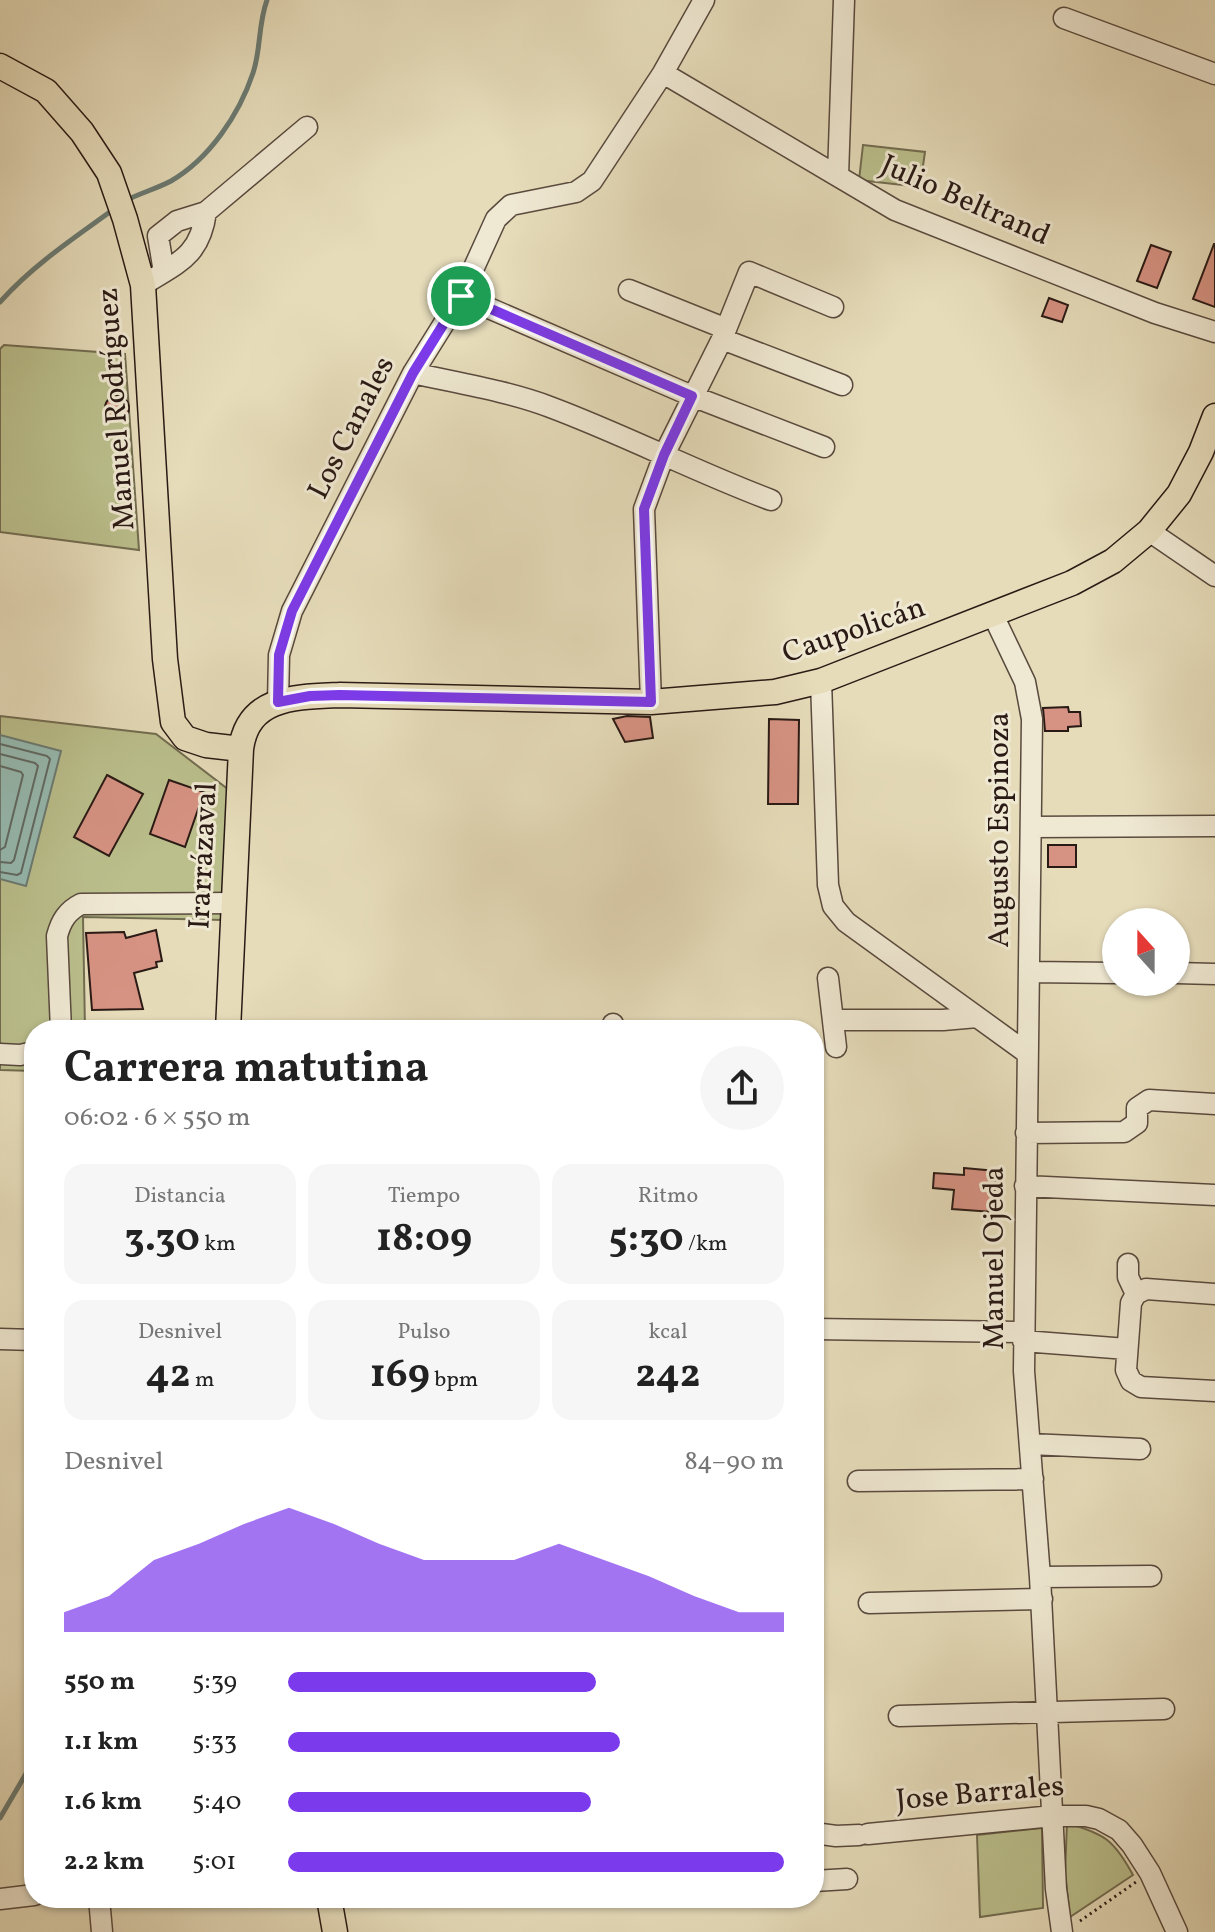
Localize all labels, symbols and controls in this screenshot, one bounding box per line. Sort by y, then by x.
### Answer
street label: Julio Beltrand [874,145,1056,257]
pin [427,262,495,330]
icon: arrive [439,274,483,318]
street label: Manuel Rodríguez [88,286,146,532]
street label: Los Canales [298,349,406,507]
street label: Caupolicán [777,587,931,675]
street label: Augusto Espinoza [979,712,1021,948]
street label: Irarrázaval [179,781,229,931]
north arrow [1102,908,1190,996]
map controls [1102,908,1190,996]
text: Carrera matutina [64,1039,429,1100]
button: share [700,1046,784,1130]
text: 06:02 · 6 × 550 m [64,1100,251,1136]
street label: Manuel Ojeda [974,1166,1016,1350]
text: Distancia [134,1181,226,1212]
text: Tiempo [388,1181,460,1212]
text: Ritmo [638,1181,698,1212]
text: 3.30 [124,1212,200,1268]
text: 18:09 [376,1212,472,1268]
text: 5:30 [609,1212,684,1268]
text: km [200,1229,236,1260]
text: /km [684,1229,727,1260]
text: Desnivel [138,1317,222,1348]
text: Pulso [398,1317,450,1348]
text: kcal [648,1317,688,1348]
text: 42 [146,1348,191,1404]
text: 169 [370,1348,430,1404]
text: 242 [635,1348,701,1404]
text: m [191,1365,214,1396]
text: bpm [430,1365,478,1396]
text: Desnivel [64,1444,163,1480]
text: 84–90 m [685,1444,784,1480]
text: 550 m [64,1664,135,1700]
text: 5:39 [192,1664,237,1700]
text: 1.1 km [64,1724,138,1760]
text: 5:33 [192,1724,237,1760]
street label: Jose Barrales [894,1766,1066,1822]
text: 1.6 km [64,1784,142,1820]
text: 5:40 [192,1784,241,1820]
text: 2.2 km [64,1844,145,1880]
text: 5:01 [192,1844,236,1880]

